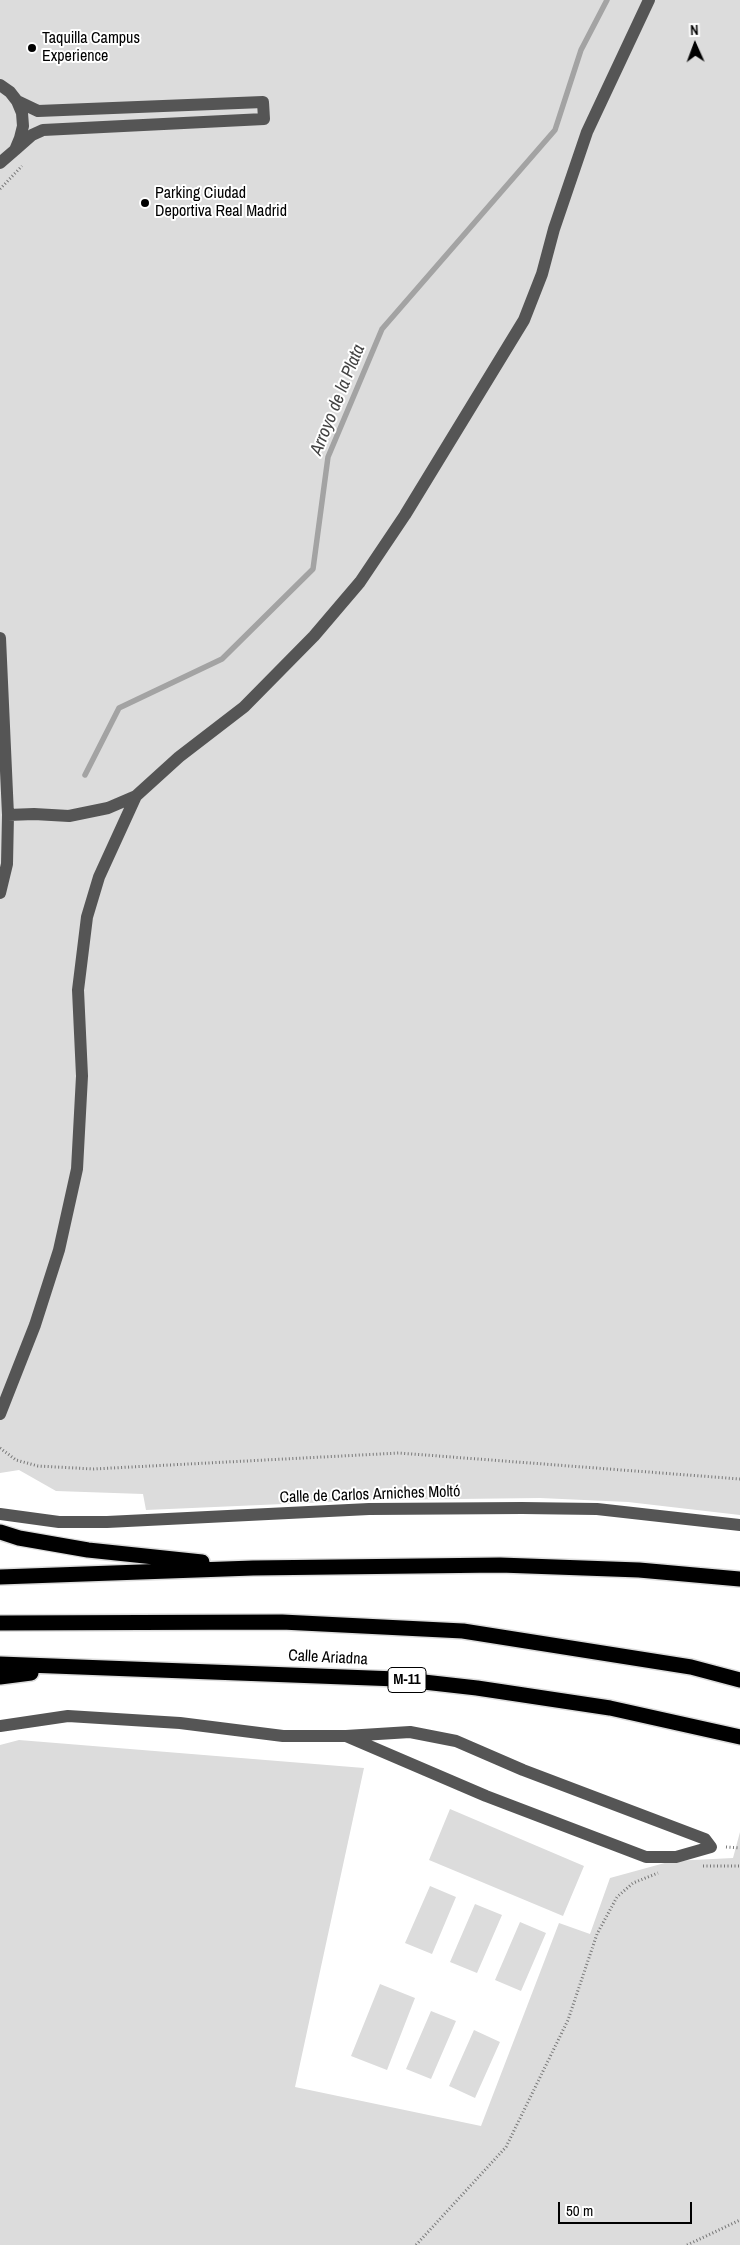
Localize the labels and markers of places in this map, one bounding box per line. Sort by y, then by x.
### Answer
place label: Taquilla Campus Experience [42,29,140,67]
marker: Taquilla Campus Experience [26,42,38,54]
place label: Parking Ciudad Deportiva Real Madrid [155,184,287,222]
marker: Parking Ciudad Deportiva Real Madrid [139,197,151,209]

